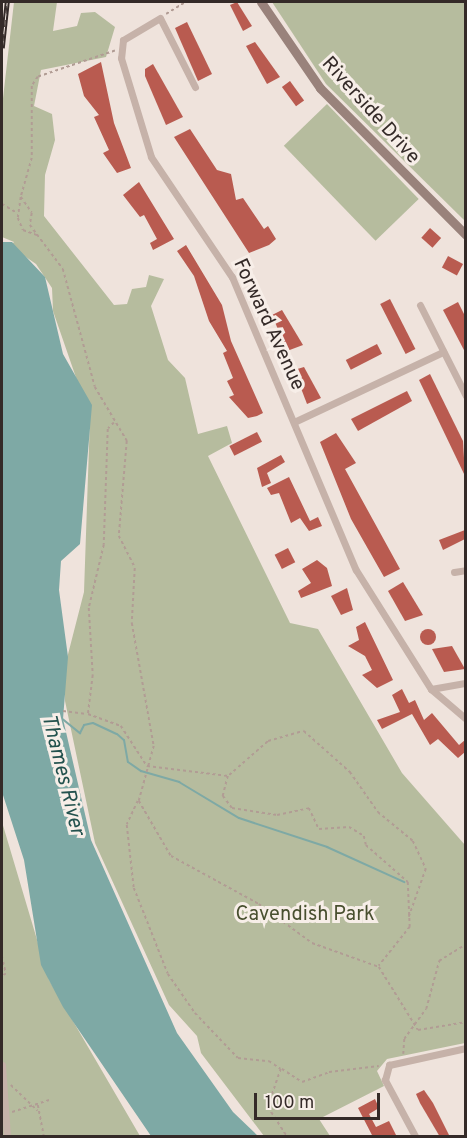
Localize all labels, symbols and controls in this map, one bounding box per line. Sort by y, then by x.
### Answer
street label: Riverside Drive [316,53,424,169]
street label: Forward Avenue [227,255,309,395]
water label: Thames River [35,712,89,838]
park label: Cavendish Park [235,903,375,927]
scale bar [257,1081,383,1119]
text: 100 m [265,1092,314,1115]

